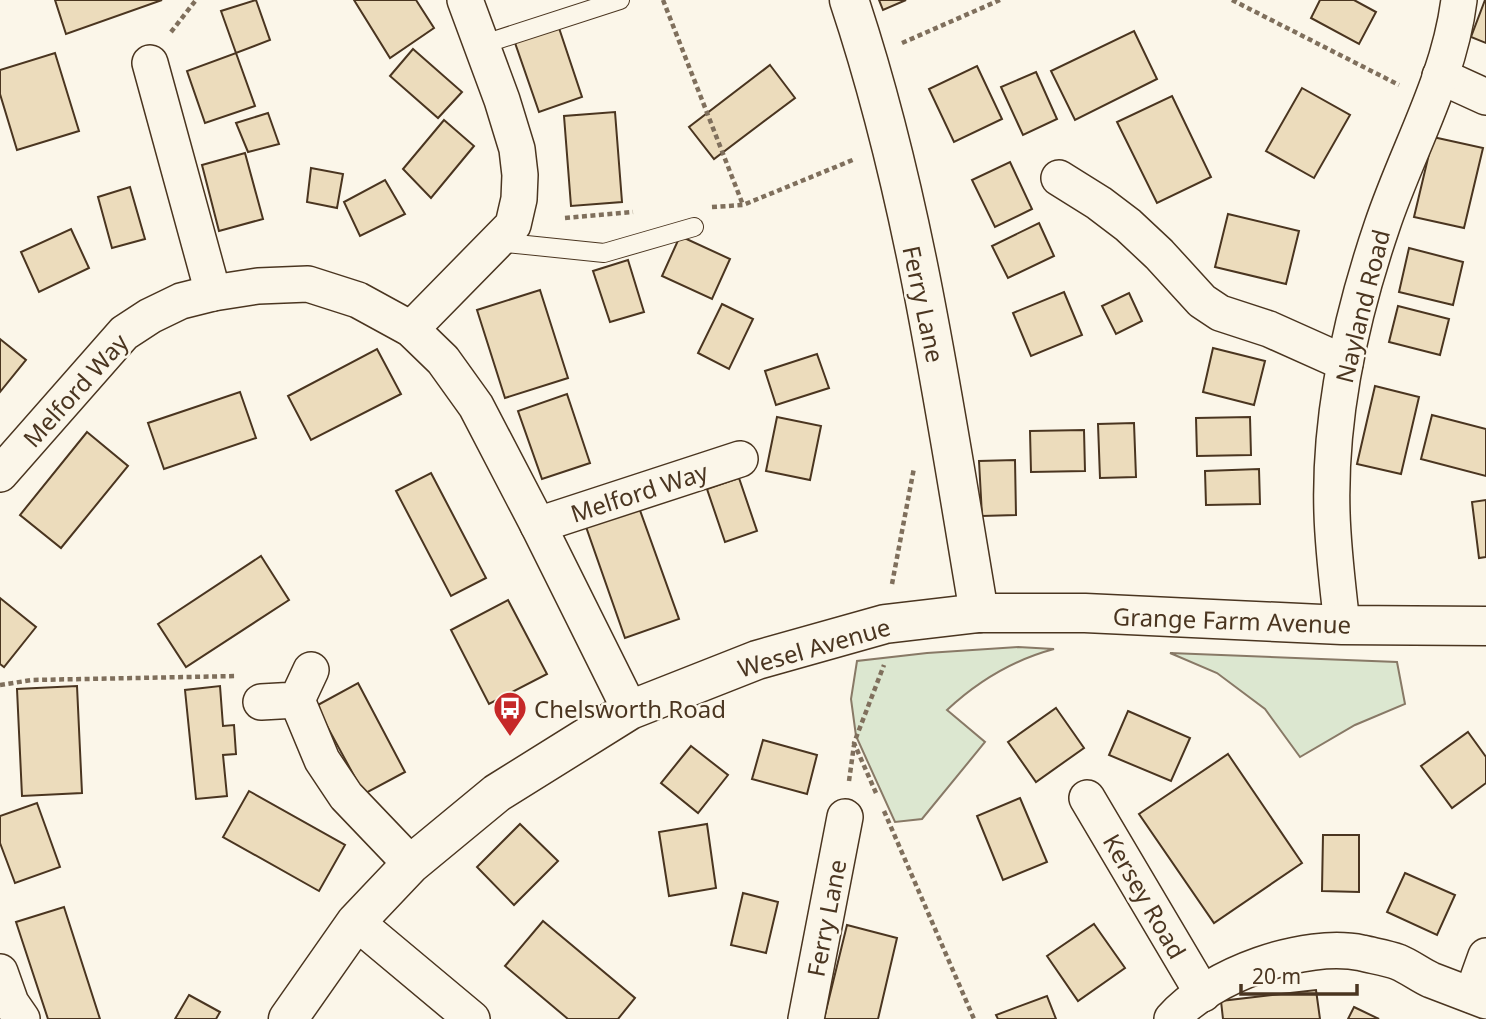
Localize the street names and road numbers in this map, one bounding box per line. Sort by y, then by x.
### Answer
street label: Nayland Road [1327,226,1397,386]
street label: Ferry Lane [896,243,952,365]
street label: Melford Way [15,326,135,454]
street label: Melford Way [566,454,712,530]
street label: Grange Farm Avenue [1112,599,1352,641]
street label: Wesel Avenue [734,609,894,685]
street label: Kersey Road [1096,828,1194,964]
street label: Ferry Lane [798,857,854,979]

